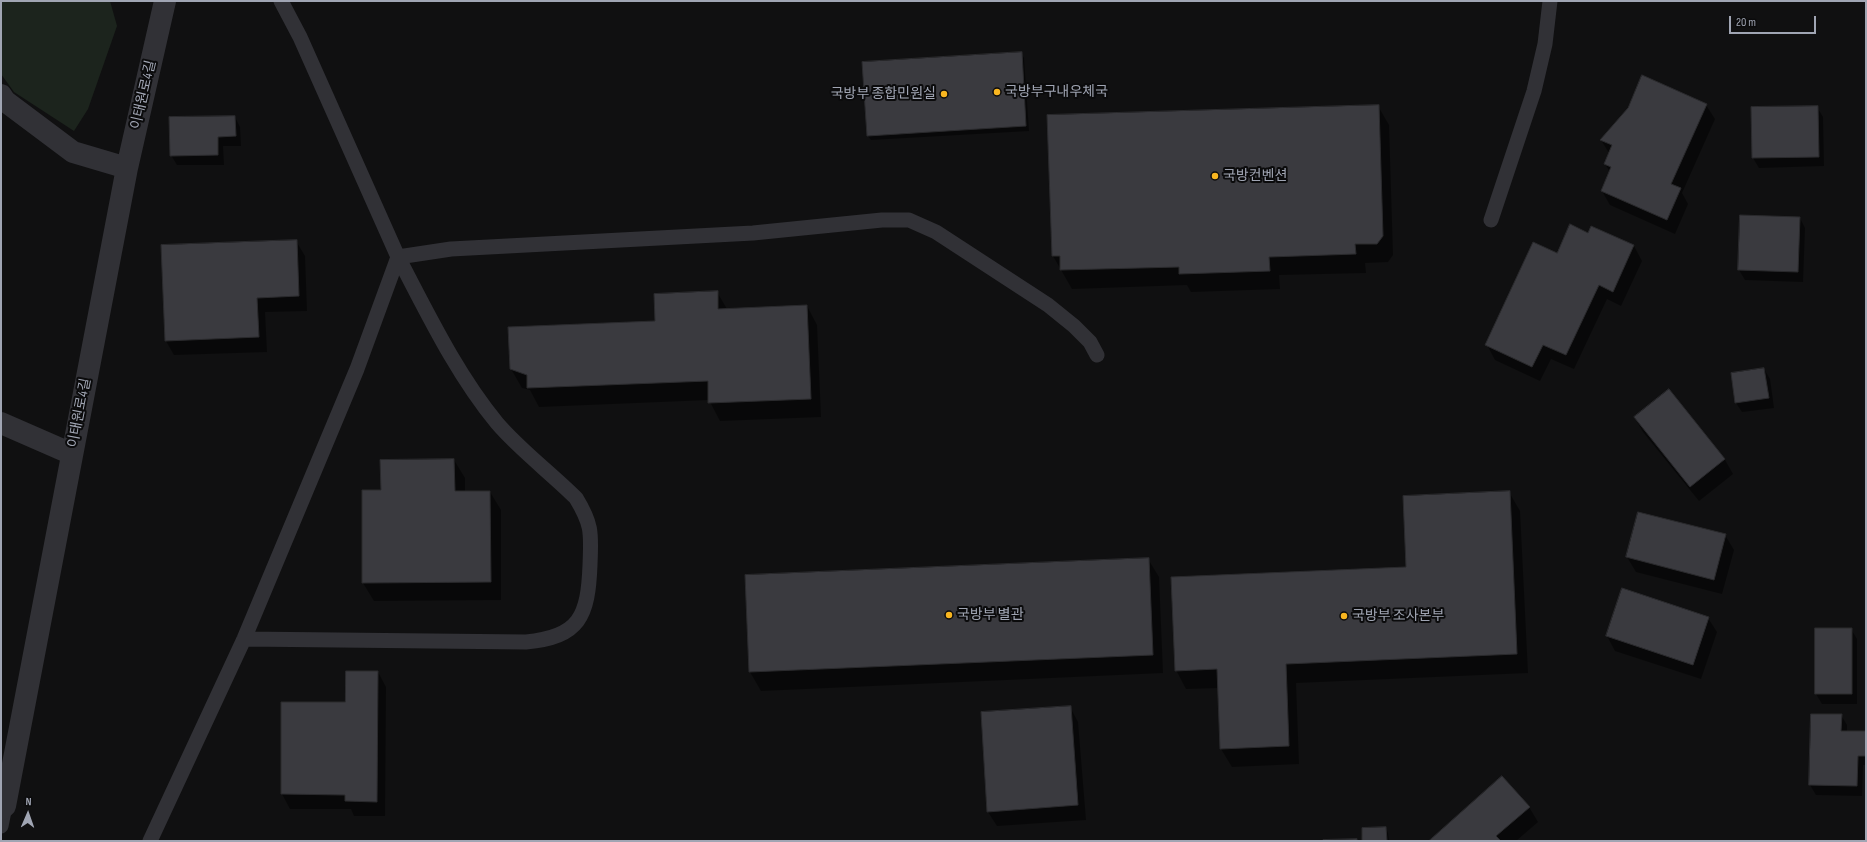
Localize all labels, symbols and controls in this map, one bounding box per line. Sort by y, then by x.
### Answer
scale bar [1731,8,1818,34]
text: 20 m [1736,15,1756,30]
street label: 이태원로4길 [128,59,160,131]
place label: 국방부구내우체국 [1005,84,1108,100]
place label: 국방부 종합민원실 [831,86,936,102]
marker: 국방부구내우체국 [992,87,1002,97]
marker: 국방부 종합민원실 [939,89,949,99]
place label: 국방컨벤션 [1223,168,1287,184]
marker: 국방컨벤션 [1210,171,1220,181]
street label: 이태원로4길 [65,377,95,449]
place label: 국방부 별관 [957,607,1024,623]
place label: 국방부 조사본부 [1352,608,1444,624]
marker: 국방부 별관 [944,610,954,620]
marker: 국방부 조사본부 [1339,611,1349,621]
north arrow [8,794,48,834]
text: N [25,795,32,808]

